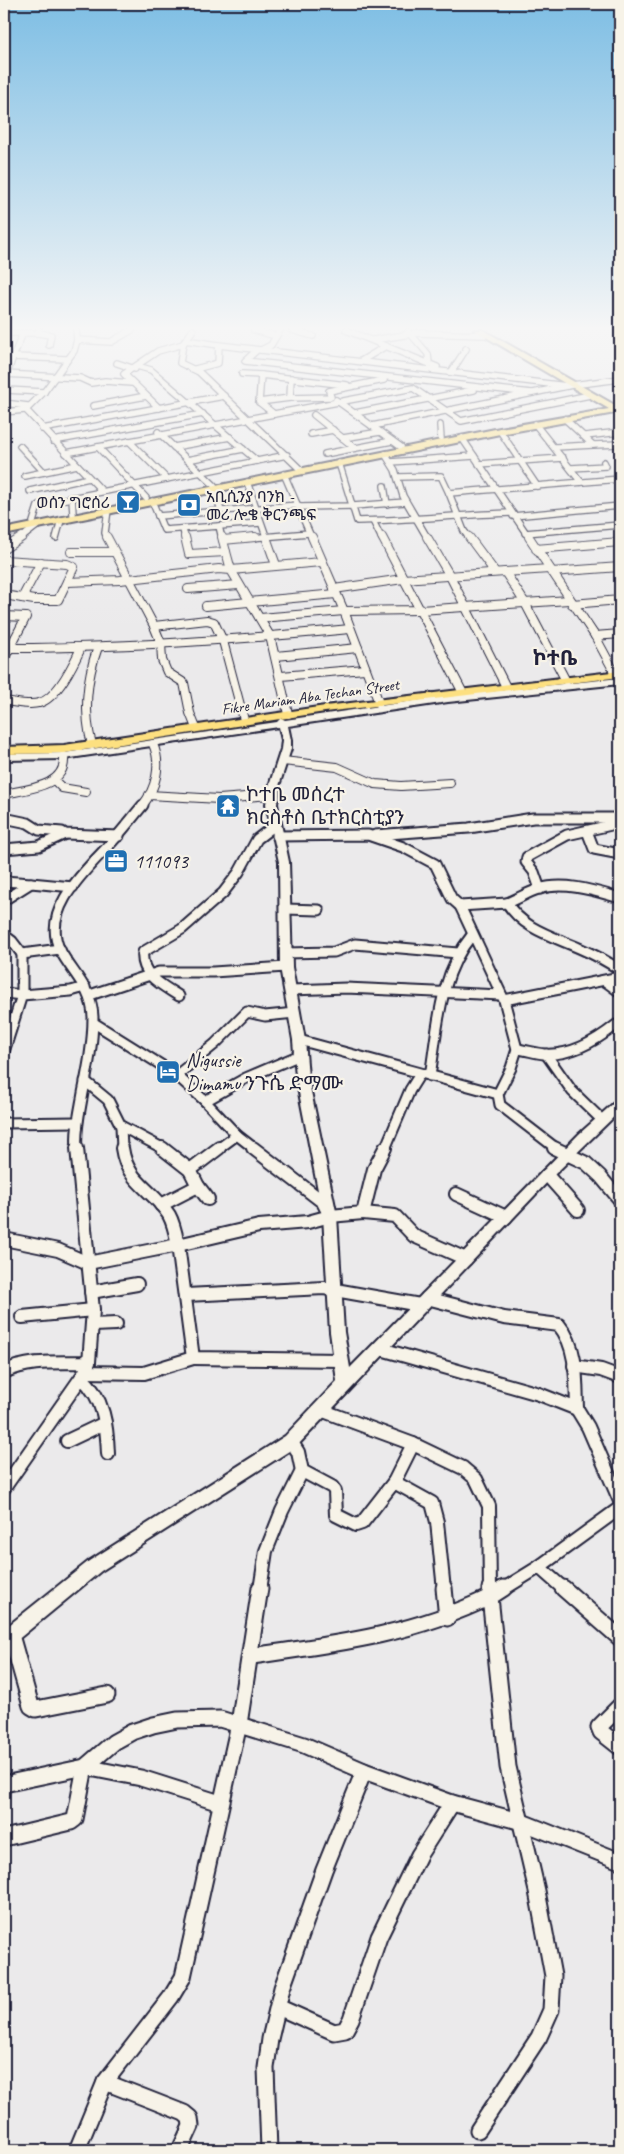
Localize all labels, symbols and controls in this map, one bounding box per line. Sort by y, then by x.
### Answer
place label: አቢሲንያ ባንክ - መሪ ሎቄ ቅርንጫፍ [206,487,316,525]
bar icon: ወሰን ግሮሰሪ [115,489,141,515]
bank icon: አቢሲንያ ባንክ - መሪ ሎቄ ቅርንጫፍ [176,492,202,518]
place label: ወሰን ግሮሰሪ [36,493,110,513]
district label: ኮተቤ [533,645,578,671]
street label: Fikre Mariam Aba Techan Street [220,674,402,719]
place label: ኮተቤ መሰረተ ክርስቶስ ቤተክርስቲያን [246,782,405,830]
temple icon: ኮተቤ መሰረተ ክርስቶስ ቤተክርስቲያን [215,793,241,819]
office icon: 111093 [103,848,129,874]
place label: 111093 [134,849,190,874]
place label: Nigussie Dimamu ንጉሴ ድማሙ [186,1048,343,1096]
hotel icon: Nigussie Dimamu ንጉሴ ድማሙ [155,1059,181,1085]

